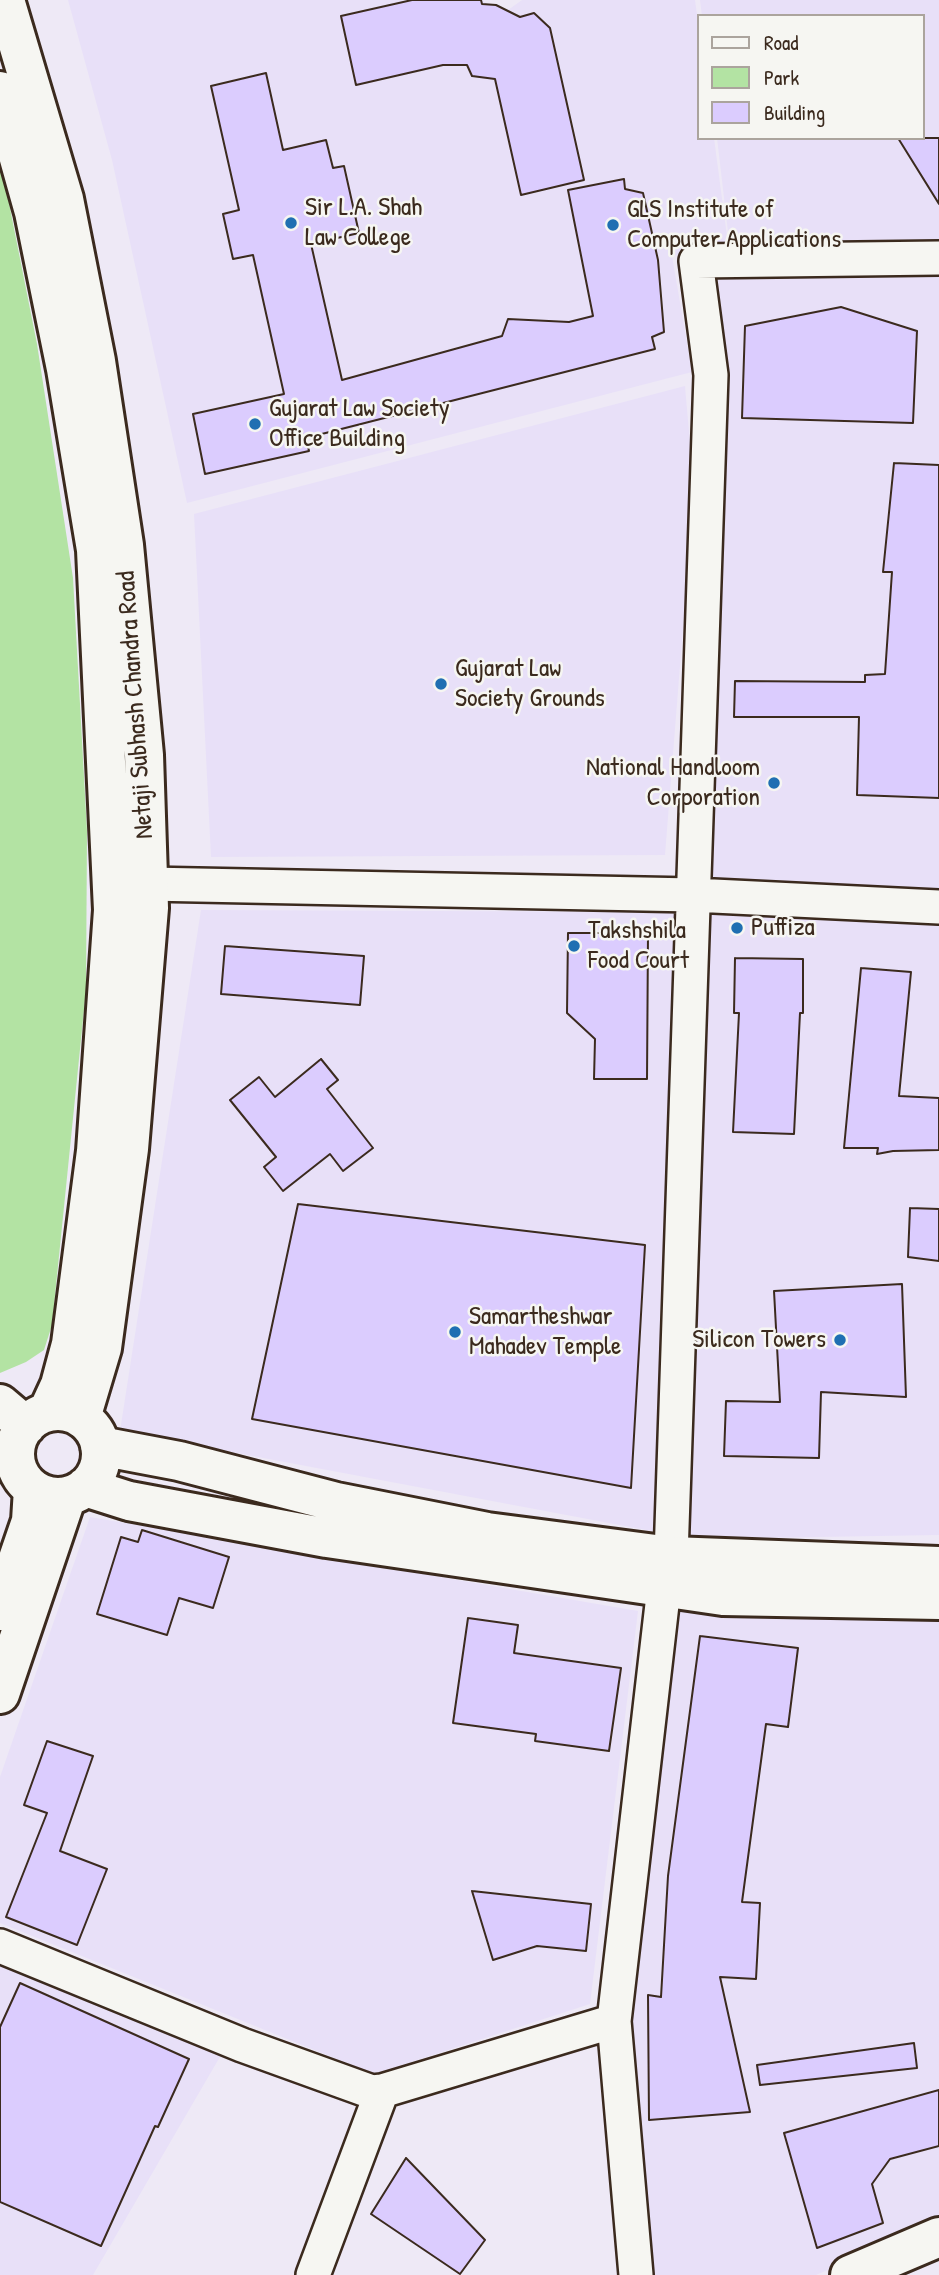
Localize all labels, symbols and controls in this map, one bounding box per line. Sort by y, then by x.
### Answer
legend [698,14,925,140]
text: Road [764,28,798,57]
text: Park [764,63,799,92]
text: Building [764,98,825,127]
place label: Sir L.A. Shah Law College [305,192,422,254]
place label: GLS Institute of Computer Applications [627,194,841,256]
marker: Sir L.A. Shah Law College [283,215,299,231]
marker: GLS Institute of Computer Applications [605,217,621,233]
place label: Gujarat Law Society Office Building [269,393,450,454]
marker: Gujarat Law Society Office Building [247,416,263,432]
street label: Netaji Subhash Chandra Road [111,570,161,840]
place label: Gujarat Law Society Grounds [455,653,605,714]
marker: Gujarat Law Society Grounds [433,676,449,692]
place label: National Handloom Corporation [586,752,760,814]
marker: National Handloom Corporation [766,775,782,791]
place label: Puffiza [751,912,815,944]
place label: Takshshila Food Court [588,915,689,976]
marker: Puffiza [729,920,745,936]
marker: Takshshila Food Court [566,938,582,954]
place label: Samartheshwar Mahadev Temple [469,1301,621,1362]
marker: Samartheshwar Mahadev Temple [447,1324,463,1340]
place label: Silicon Towers [692,1324,826,1356]
marker: Silicon Towers [832,1332,848,1348]

